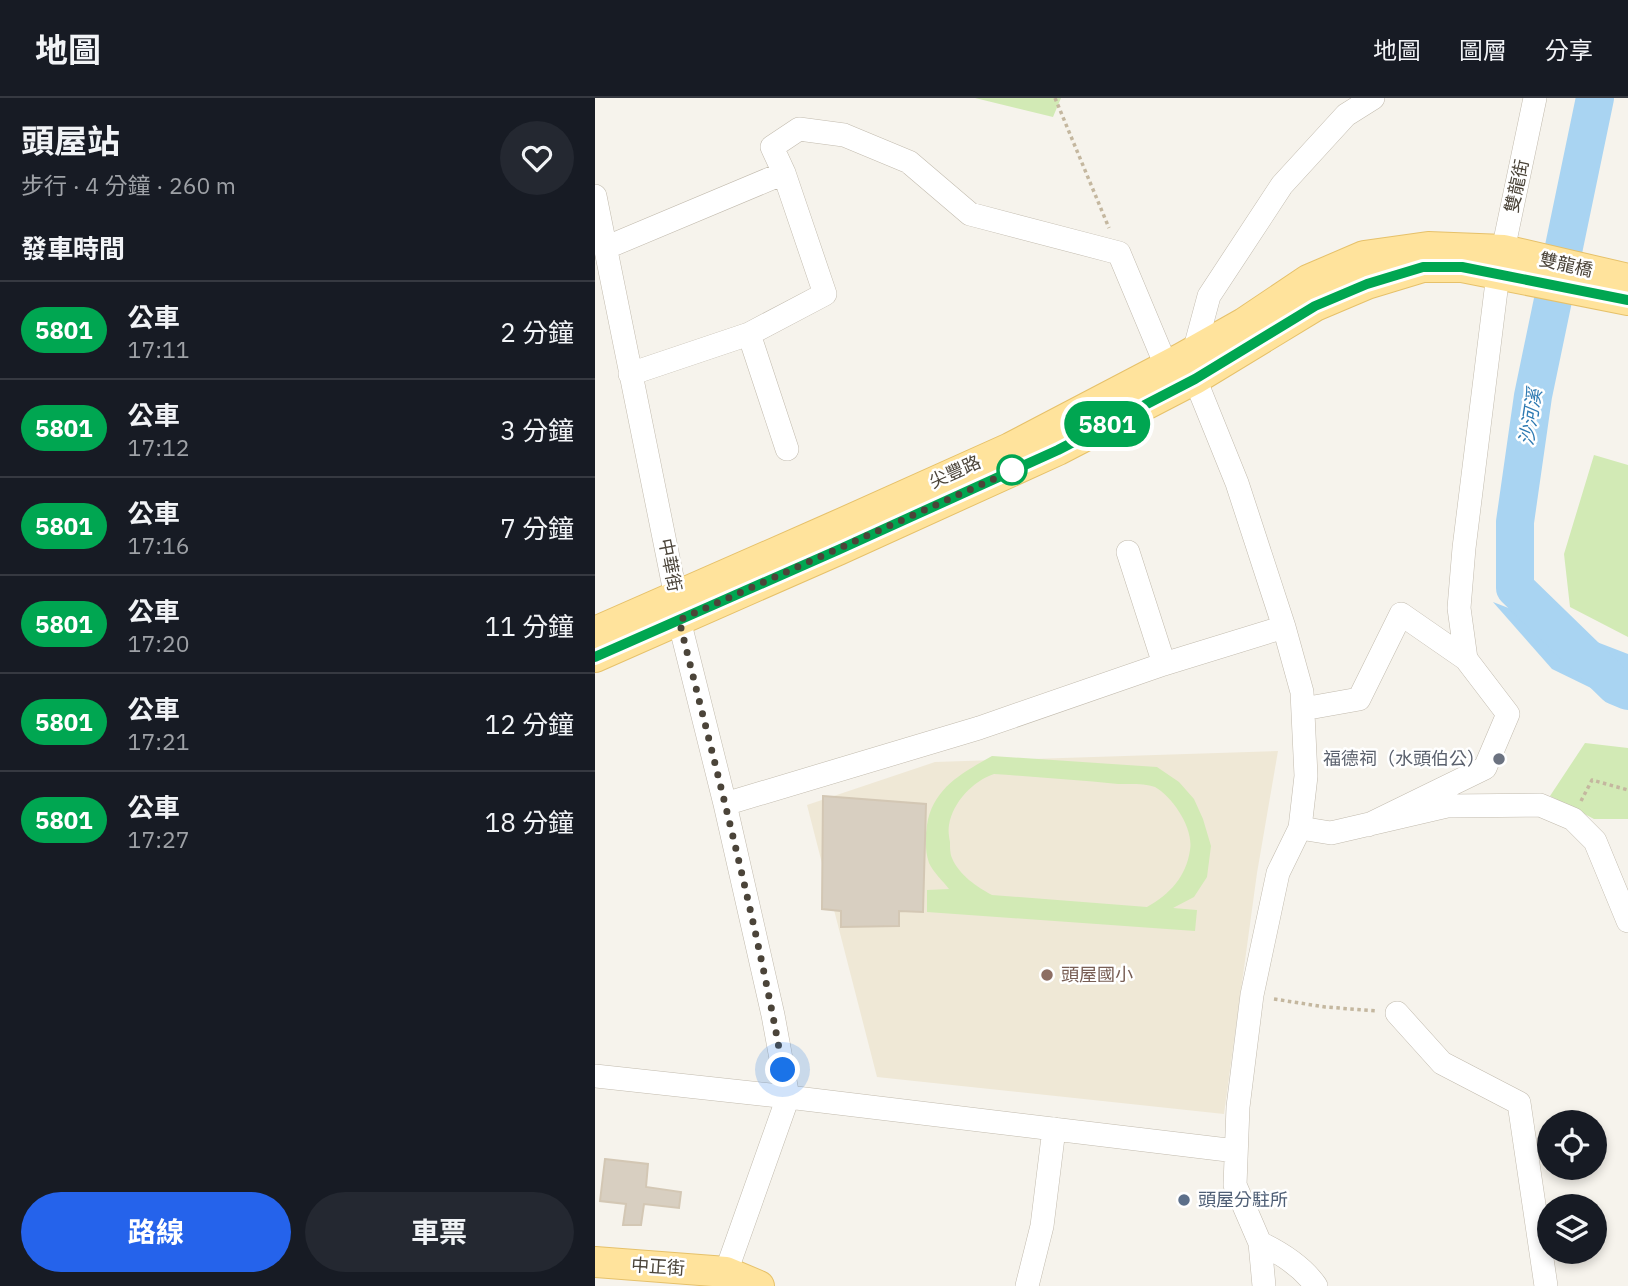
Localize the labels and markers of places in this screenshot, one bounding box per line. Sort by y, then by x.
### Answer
unlabelled marker [997,455,1027,485]
place label: 福德祠（水頭伯公） [1323,747,1485,770]
marker: 福德祠（水頭伯公） [1491,751,1507,767]
place label: 頭屋國小 [1061,963,1133,986]
marker: 頭屋國小 [1039,967,1055,983]
place label: 頭屋分駐所 [1198,1188,1288,1211]
marker: 頭屋分駐所 [1176,1192,1192,1208]

